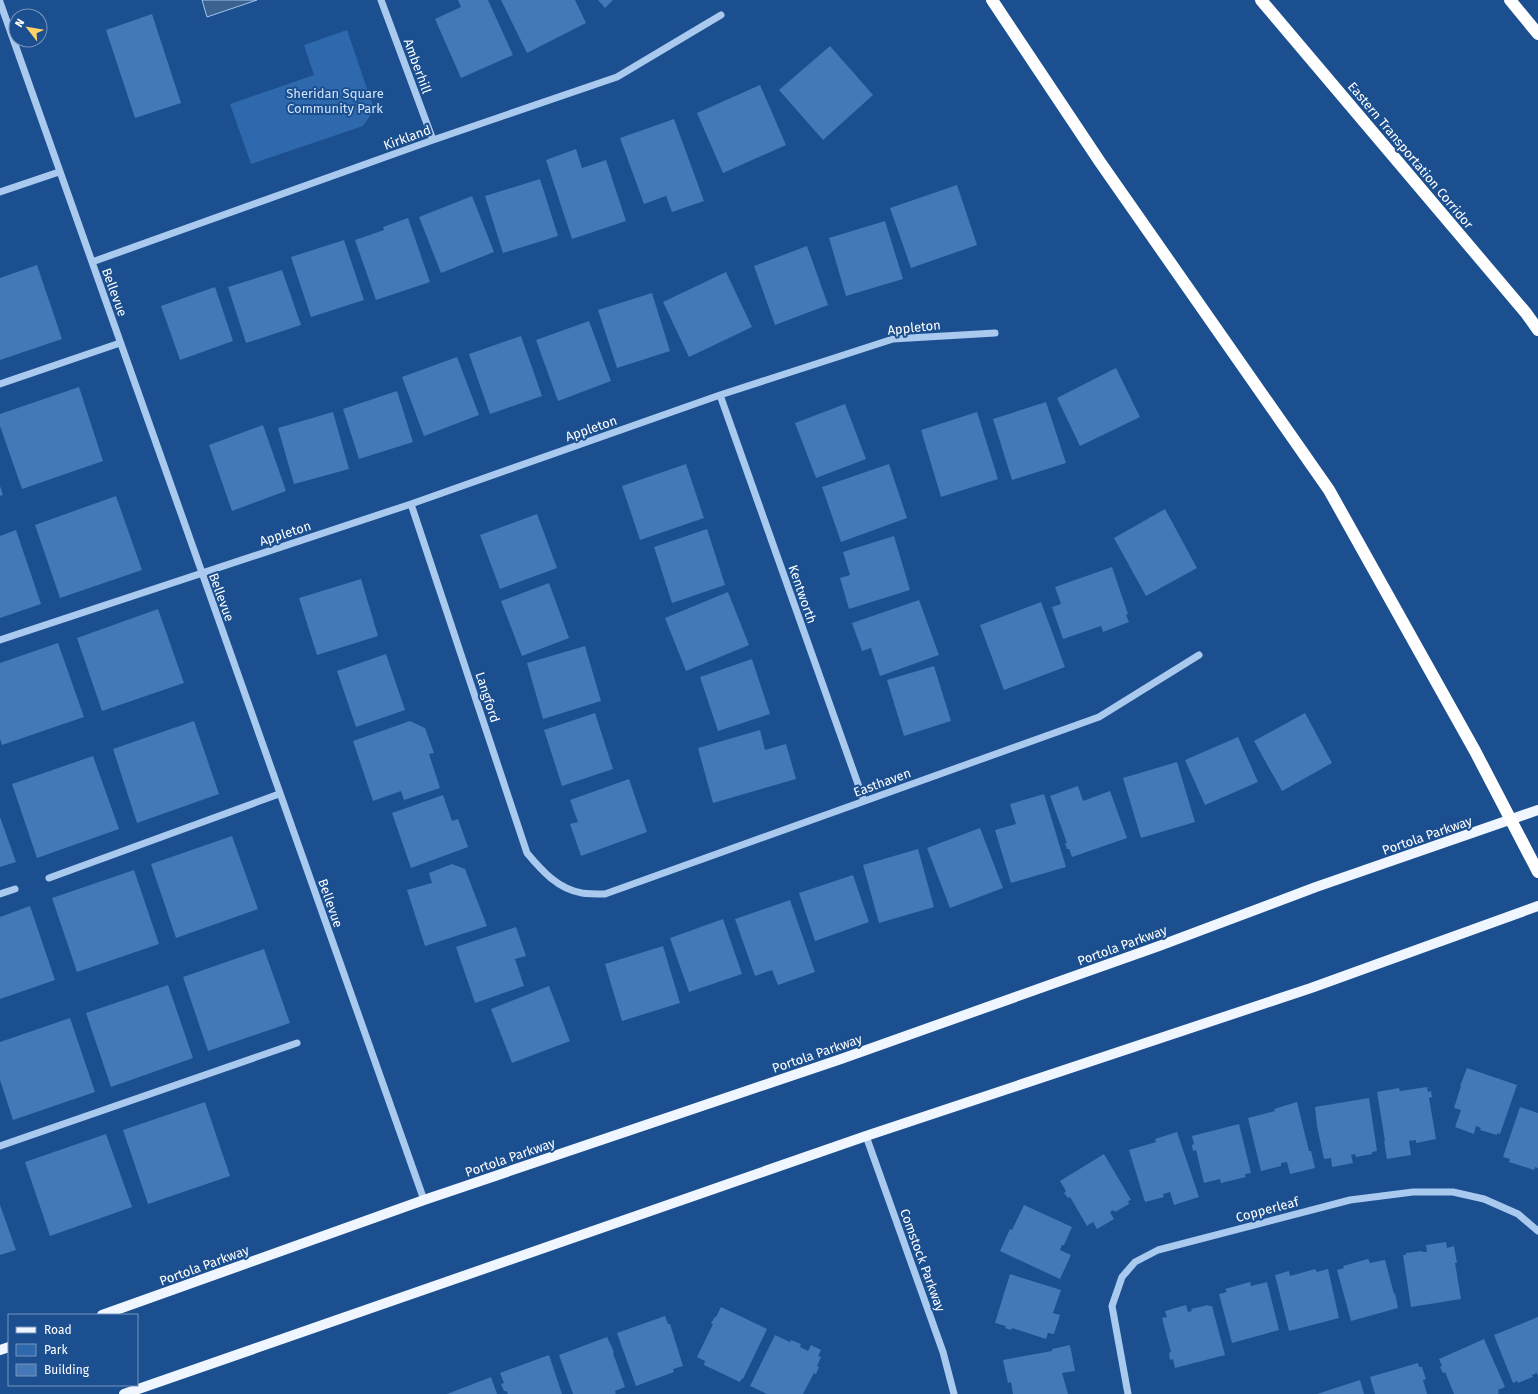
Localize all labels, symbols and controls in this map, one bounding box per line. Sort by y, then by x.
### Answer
north arrow [8,8,48,48]
text: N [12,17,27,30]
street label: Amberhill [401,37,434,96]
street label: Eastern Transportation Corridor [1345,79,1476,232]
park label: Sheridan Square Community Park [286,86,384,116]
street label: Kirkland [381,122,433,153]
street label: Bellevue [99,266,130,319]
street label: Appleton [887,317,941,338]
street label: Appleton [563,413,619,444]
street label: Appleton [257,518,313,549]
street label: Kentworth [785,563,820,626]
street label: Bellevue [206,571,237,624]
street label: Langford [472,670,503,724]
street label: Easthaven [851,765,913,800]
street label: Portola Parkway [1380,813,1475,858]
street label: Bellevue [315,877,346,930]
street label: Portola Parkway [1075,922,1170,969]
street label: Portola Parkway [770,1031,865,1076]
street label: Portola Parkway [463,1135,558,1180]
street label: Copperleaf [1234,1193,1302,1225]
street label: Comstock Parkway [897,1207,948,1314]
street label: Portola Parkway [157,1242,252,1289]
legend [8,1314,138,1386]
text: Road [44,1323,72,1337]
text: Park [44,1343,68,1357]
text: Building [44,1363,90,1377]

